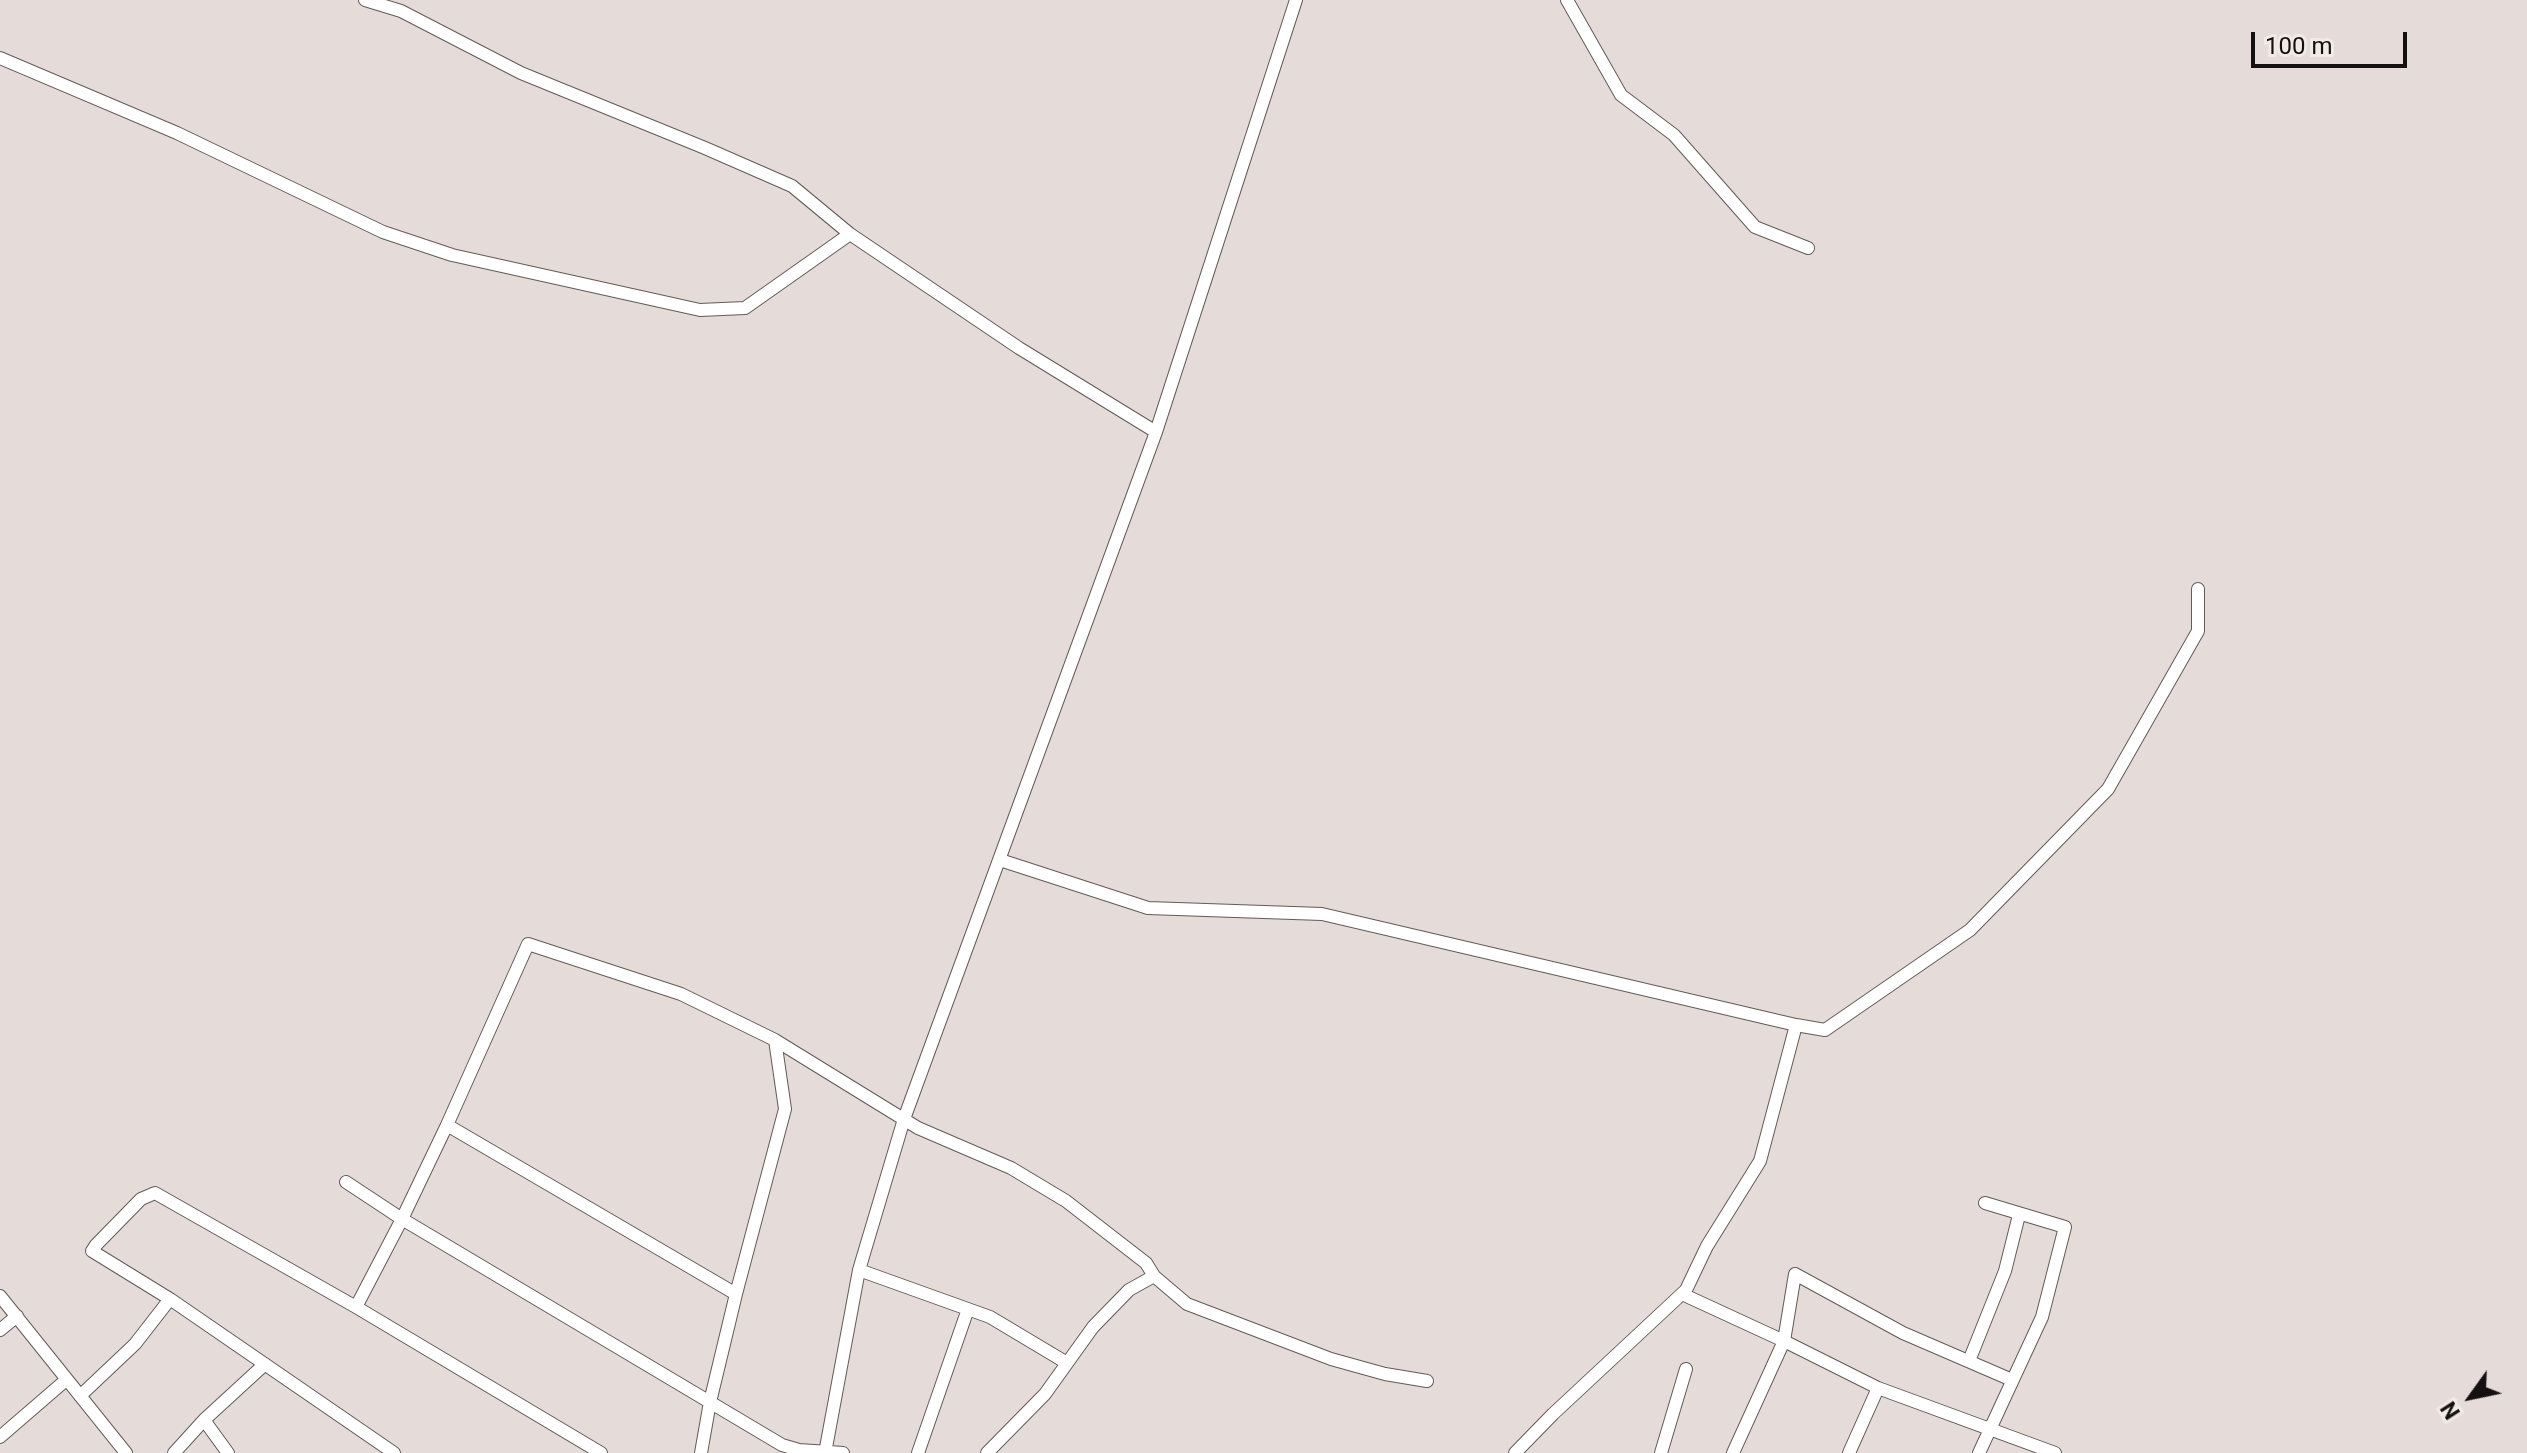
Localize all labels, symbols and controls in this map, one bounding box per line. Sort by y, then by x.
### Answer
scale bar [2255,16,2411,66]
text: 100 m [2265,32,2332,60]
north arrow [2431,1357,2511,1437]
text: N [2436,1397,2465,1424]

